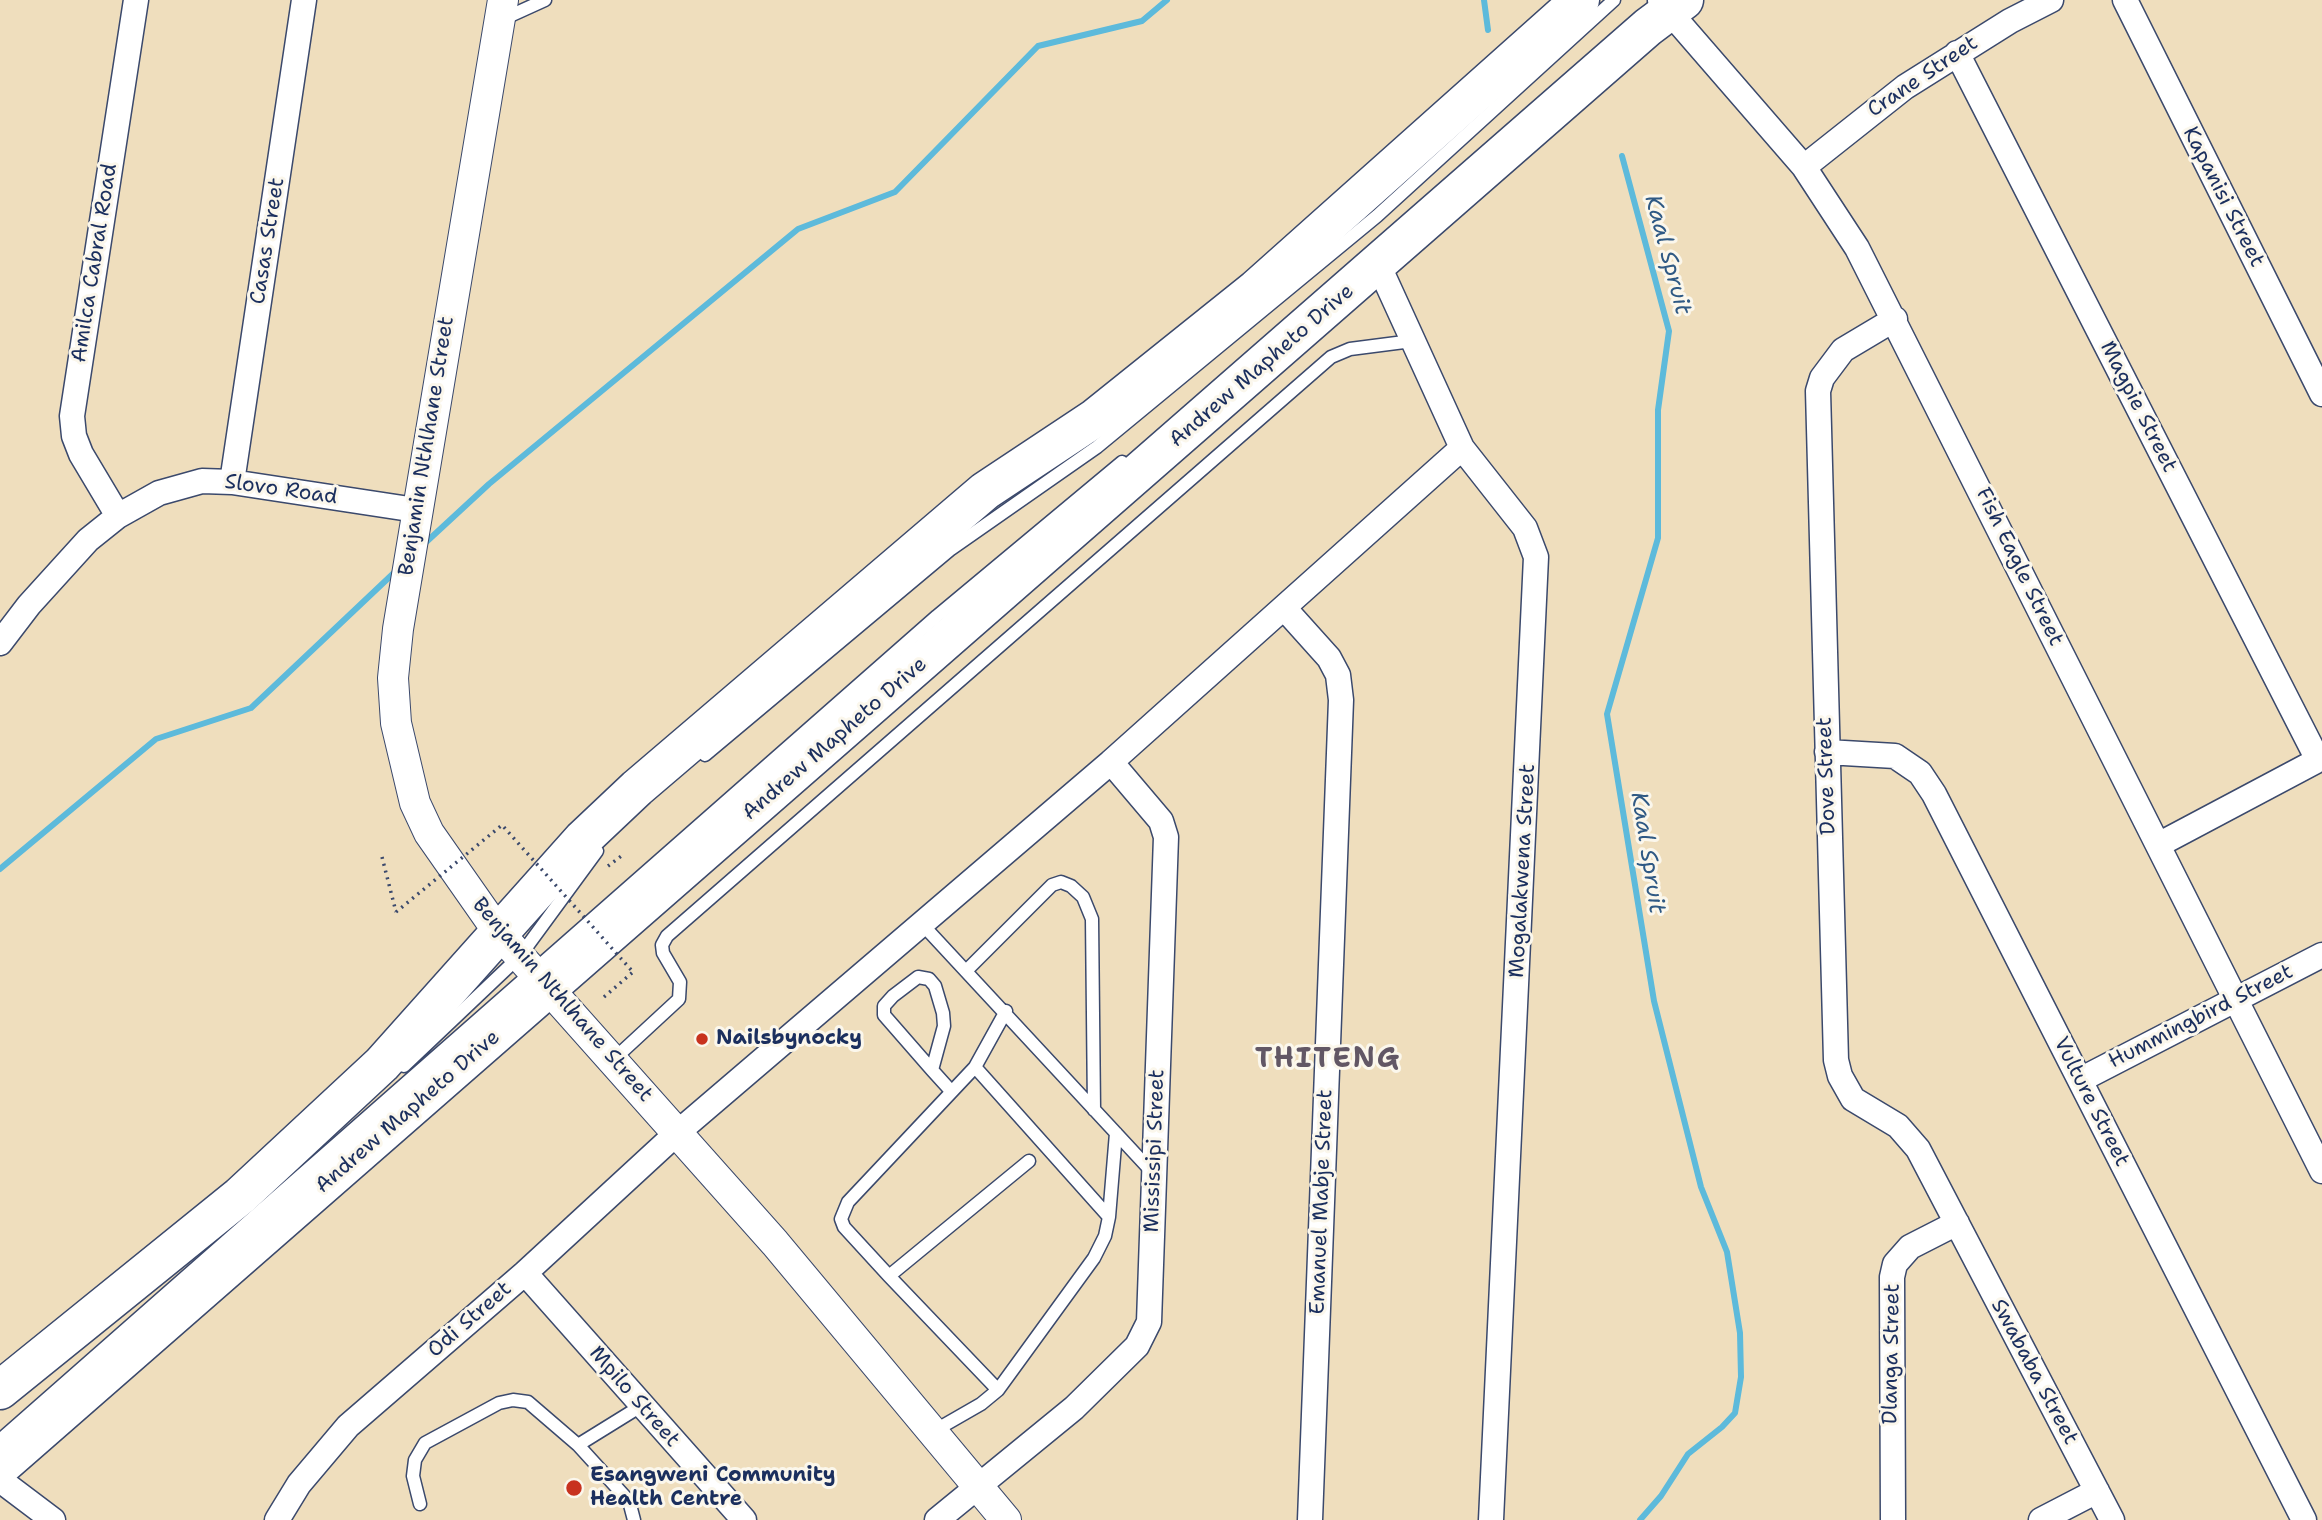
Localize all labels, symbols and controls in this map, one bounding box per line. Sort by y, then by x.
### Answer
street label: Crane Street [1863,31,1983,123]
street label: Kapanisi Street [2177,123,2269,271]
street label: Amilca Cabral Road [67,162,123,364]
street label: Casas Street [246,176,290,306]
water label: Kaal Spruit [1638,192,1696,318]
street label: Andrew Mapheto Drive [1165,279,1359,453]
street label: Benjamin Nthlhane Street [394,315,460,577]
street label: Magpie Street [2094,337,2182,477]
street label: Slovo Road [223,470,339,510]
street label: Fish Eagle Street [1970,484,2068,650]
street label: Andrew Mapheto Drive [738,652,932,826]
street label: Dove Street [1812,717,1842,835]
street label: Mogalakwena Street [1505,763,1541,979]
water label: Kaal Spruit [1624,790,1670,916]
street label: Benjamin Nthlhane Street [466,893,658,1107]
street label: Hummingbird Street [2105,960,2297,1074]
street label: Andrew Mapheto Drive [311,1025,505,1199]
place label: Nailsbynocky [716,1026,862,1052]
marker: Nailsbynocky [694,1031,710,1047]
street label: Vulture Street [2048,1033,2134,1171]
district label: THITENG [1256,1043,1400,1077]
street label: Mississipi Street [1140,1069,1170,1233]
street label: Emanuel Mabje Street [1305,1089,1339,1315]
street label: Odi Street [423,1277,517,1363]
street label: Dlanga Street [1878,1283,1906,1425]
street label: Swababa Street [1985,1295,2083,1449]
street label: Mpilo Street [583,1342,685,1452]
place label: Esangweni Community Health Centre [590,1463,836,1513]
marker: Esangweni Community Health Centre [564,1478,584,1498]

